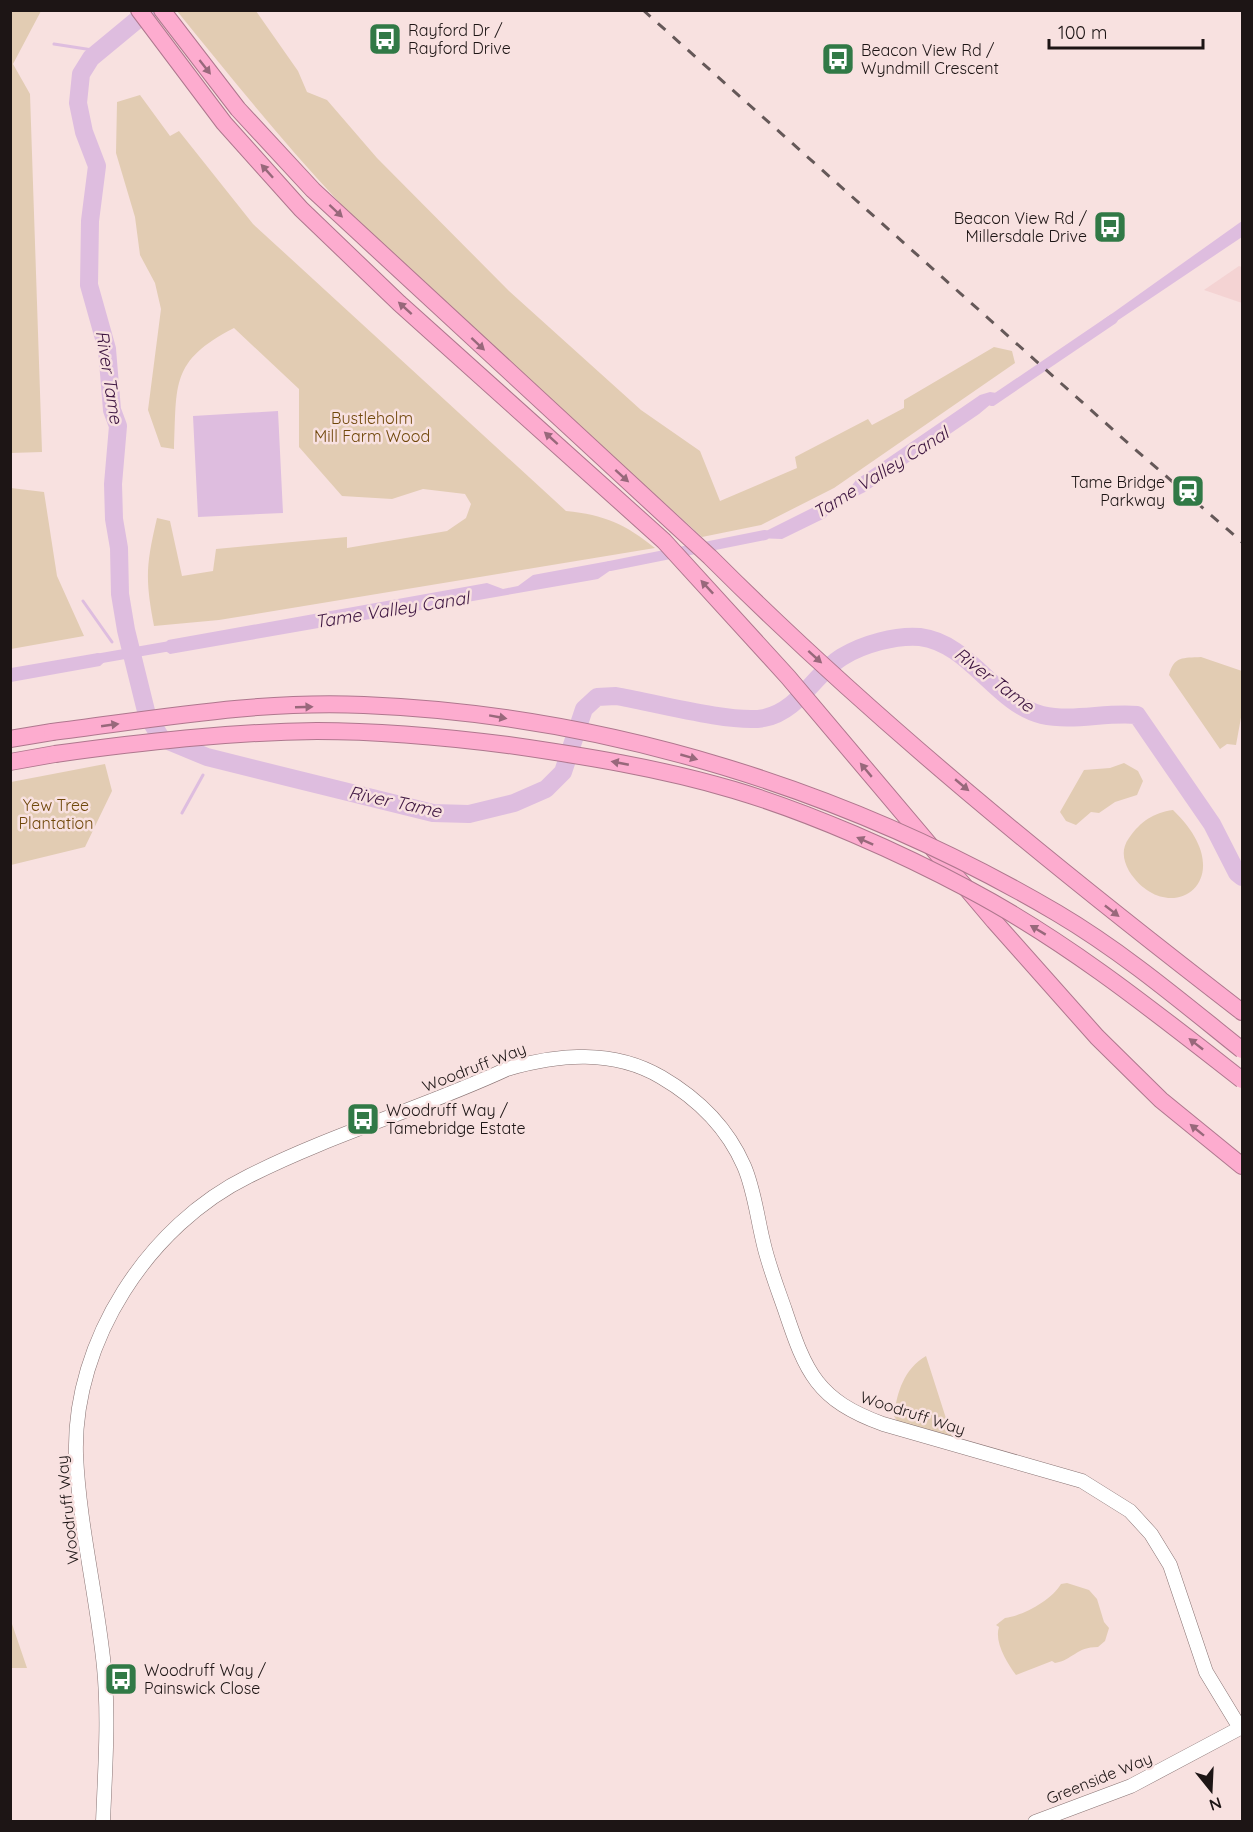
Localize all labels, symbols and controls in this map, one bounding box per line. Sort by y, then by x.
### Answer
scale bar [1049,12,1204,50]
place label: Rayford Dr / Rayford Drive [408,20,511,58]
bus stop icon: Rayford Dr / Rayford Drive [367,21,403,57]
text: 100 m [1058,21,1107,44]
place label: Beacon View Rd / Wyndmill Crescent [861,40,999,78]
bus stop icon: Beacon View Rd / Wyndmill Crescent [820,41,856,77]
one-way arrow [198,59,211,75]
one-way arrow [260,164,274,179]
one-way arrow [328,204,343,218]
place label: Beacon View Rd / Millersdale Drive [954,208,1088,246]
bus stop icon: Beacon View Rd / Millersdale Drive [1092,209,1128,245]
one-way arrow [398,302,413,315]
water label: River Tame [91,329,128,426]
one-way arrow [471,337,486,351]
park label: Bustleholm Mill Farm Wood [314,408,430,446]
water label: Tame Valley Canal [809,421,954,524]
one-way arrow [544,432,559,445]
one-way arrow [614,469,629,483]
place label: Tame Bridge Parkway [1071,472,1165,510]
station icon: Tame Bridge Parkway [1170,473,1206,509]
one-way arrow [701,580,715,594]
water label: Tame Valley Canal [313,586,472,633]
water label: River Tame [950,642,1039,718]
one-way arrow [807,650,822,663]
one-way arrow [294,702,313,711]
one-way arrow [489,713,508,722]
one-way arrow [100,720,119,729]
one-way arrow [680,753,698,762]
one-way arrow [610,758,629,767]
one-way arrow [860,763,873,778]
one-way arrow [954,779,970,792]
water label: River Tame [347,780,444,823]
park label: Yew Tree Plantation [18,795,94,833]
one-way arrow [856,836,874,846]
one-way arrow [1104,904,1119,916]
one-way arrow [1030,925,1046,936]
street label: Woodruff Way [419,1038,529,1096]
one-way arrow [1189,1039,1204,1051]
place label: Woodruff Way / Tamebridge Estate [386,1100,526,1138]
bus stop icon: Woodruff Way / Tamebridge Estate [345,1101,381,1137]
one-way arrow [1189,1123,1205,1136]
street label: Woodruff Way [858,1387,968,1439]
street label: Woodruff Way [51,1455,83,1565]
place label: Woodruff Way / Painswick Close [144,1660,267,1698]
bus stop icon: Woodruff Way / Painswick Close [103,1661,139,1697]
street label: Greenside Way [1043,1748,1155,1808]
north arrow [1181,1760,1241,1820]
text: N [1207,1793,1224,1816]

